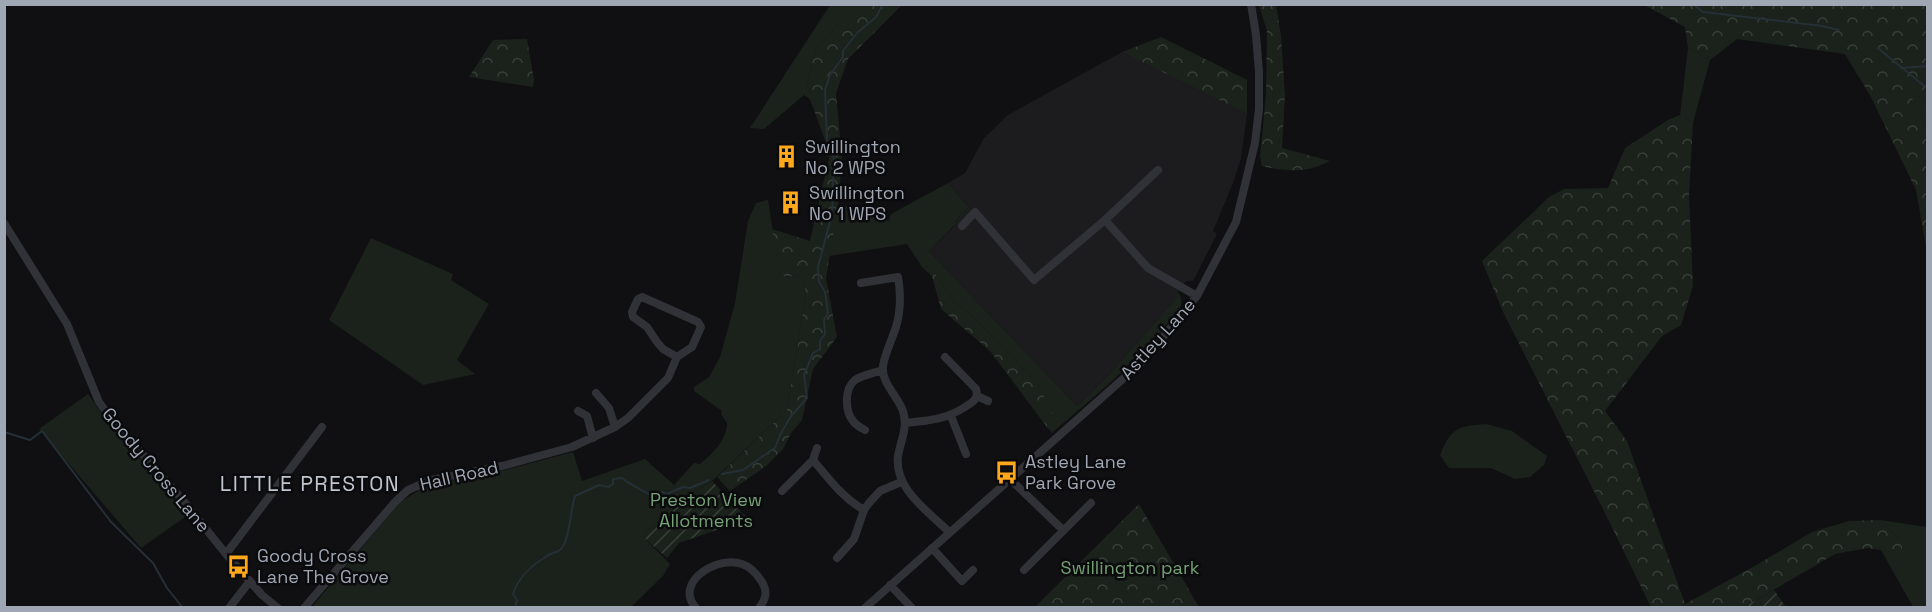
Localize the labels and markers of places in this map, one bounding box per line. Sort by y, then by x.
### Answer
place label: Swillington No 2 WPS [805,135,901,179]
building icon: Swillington No 2 WPS [774,144,800,170]
place label: Swillington No 1 WPS [809,181,905,225]
building icon: Swillington No 1 WPS [778,190,804,216]
place label: Astley Lane Park Grove [1025,450,1126,494]
bus stop icon: Astley Lane Park Grove [994,459,1020,485]
place label: Goody Cross Lane The Grove [257,544,389,588]
bus stop icon: Goody Cross Lane The Grove [226,553,252,579]

